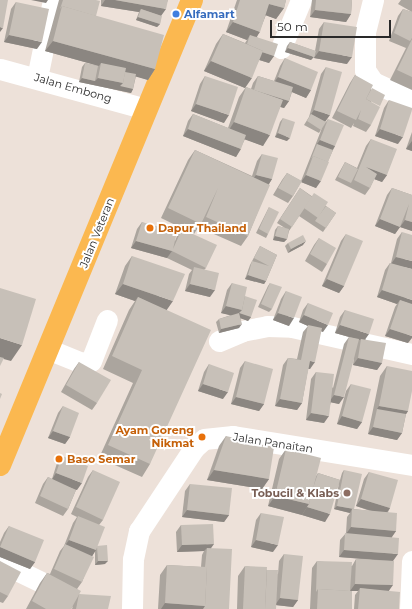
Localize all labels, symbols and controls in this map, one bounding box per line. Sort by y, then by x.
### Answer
place label: Alfamart [184,7,235,21]
marker: Alfamart [171,9,181,19]
scale bar [272,12,393,38]
text: 50 m [277,19,308,34]
street label: Jalan Embong [33,71,113,105]
street label: Jalan Veteran [77,196,117,270]
place label: Dapur Thailand [158,221,247,235]
marker: Dapur Thailand [145,223,155,233]
place label: Ayam Goreng Nikmat [115,424,194,450]
street label: Jalan Panaitan [232,430,314,456]
marker: Ayam Goreng Nikmat [197,432,207,442]
place label: Baso Semar [67,452,135,466]
marker: Baso Semar [54,454,64,464]
place label: Tobucil & Klabs [251,486,339,500]
marker: Tobucil & Klabs [342,488,352,498]

